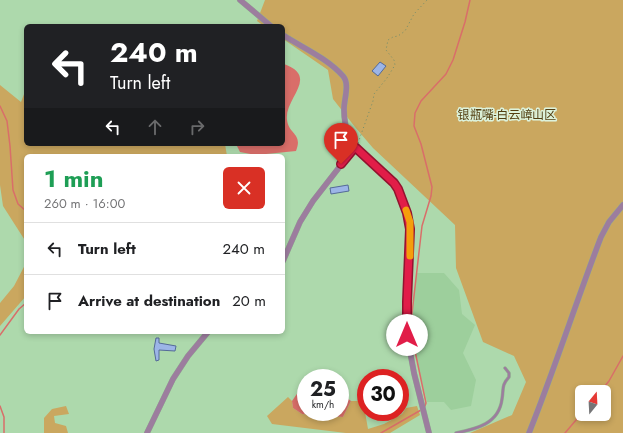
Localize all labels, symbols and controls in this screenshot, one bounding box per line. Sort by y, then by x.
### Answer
text: 240 m [110,32,198,73]
icon: left [44,40,96,92]
text: Turn left [110,70,170,96]
park label: 银瓶嘴-白云嶂山区 [458,106,556,124]
icon: left [102,116,124,138]
icon: ahead [144,116,166,138]
icon: right [186,116,208,138]
pin [324,123,358,164]
icon: arrive [330,129,352,151]
text: 1 min [44,161,104,196]
button: close [223,167,265,209]
text: 260 m · 16:00 [44,194,125,213]
icon: left [44,238,66,260]
text: Turn left [78,238,136,260]
text: 240 m [223,238,265,260]
icon: arrive [44,290,66,312]
text: Arrive at destination [78,290,220,312]
text: 20 m [232,290,266,312]
position arrow [386,314,428,356]
speed limit sign: 30 [357,369,409,421]
text: 25 [310,375,336,404]
north arrow [575,385,611,421]
map controls [575,385,611,421]
text: km/h [312,397,334,412]

